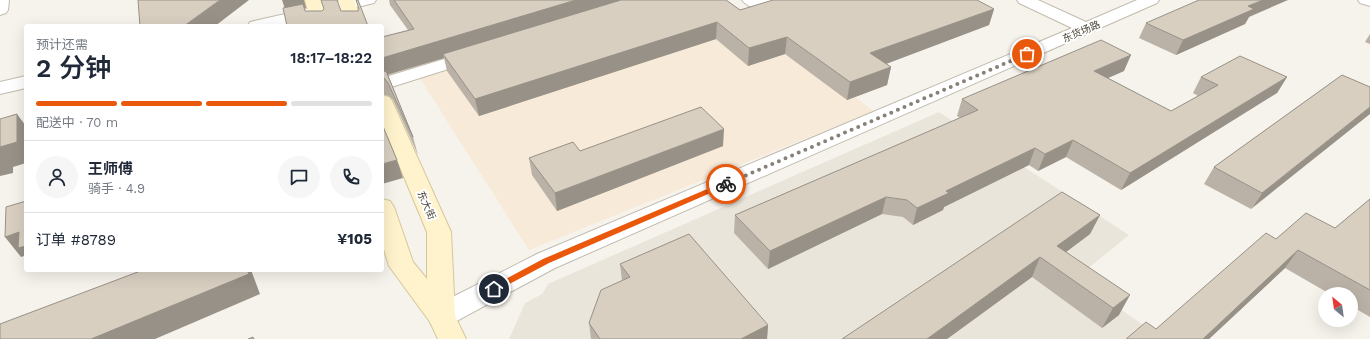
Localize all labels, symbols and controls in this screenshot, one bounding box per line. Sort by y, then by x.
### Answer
street label: 东货场路 [1061,19,1102,44]
text: 预计还需 [36,37,88,52]
pin [1010,37,1044,71]
icon: bag [1016,43,1038,65]
text: 18:17–18:22 [290,49,372,67]
text: 2 分钟 [36,53,111,83]
text: 配送中 · 70 m [36,115,118,130]
button: person [36,156,78,198]
button: chat [278,156,320,198]
button: phone [330,156,372,198]
text: 王师傅 [88,160,133,178]
courier [706,164,746,204]
icon: bike [715,173,737,195]
text: 骑手 · 4.9 [88,181,145,196]
street label: 东大街 [415,189,438,221]
text: ¥105 [337,230,372,248]
text: 订单 #8789 [36,231,116,249]
pin [477,272,511,306]
icon: home [483,278,505,300]
north arrow [1318,287,1358,327]
map controls [1318,287,1358,327]

